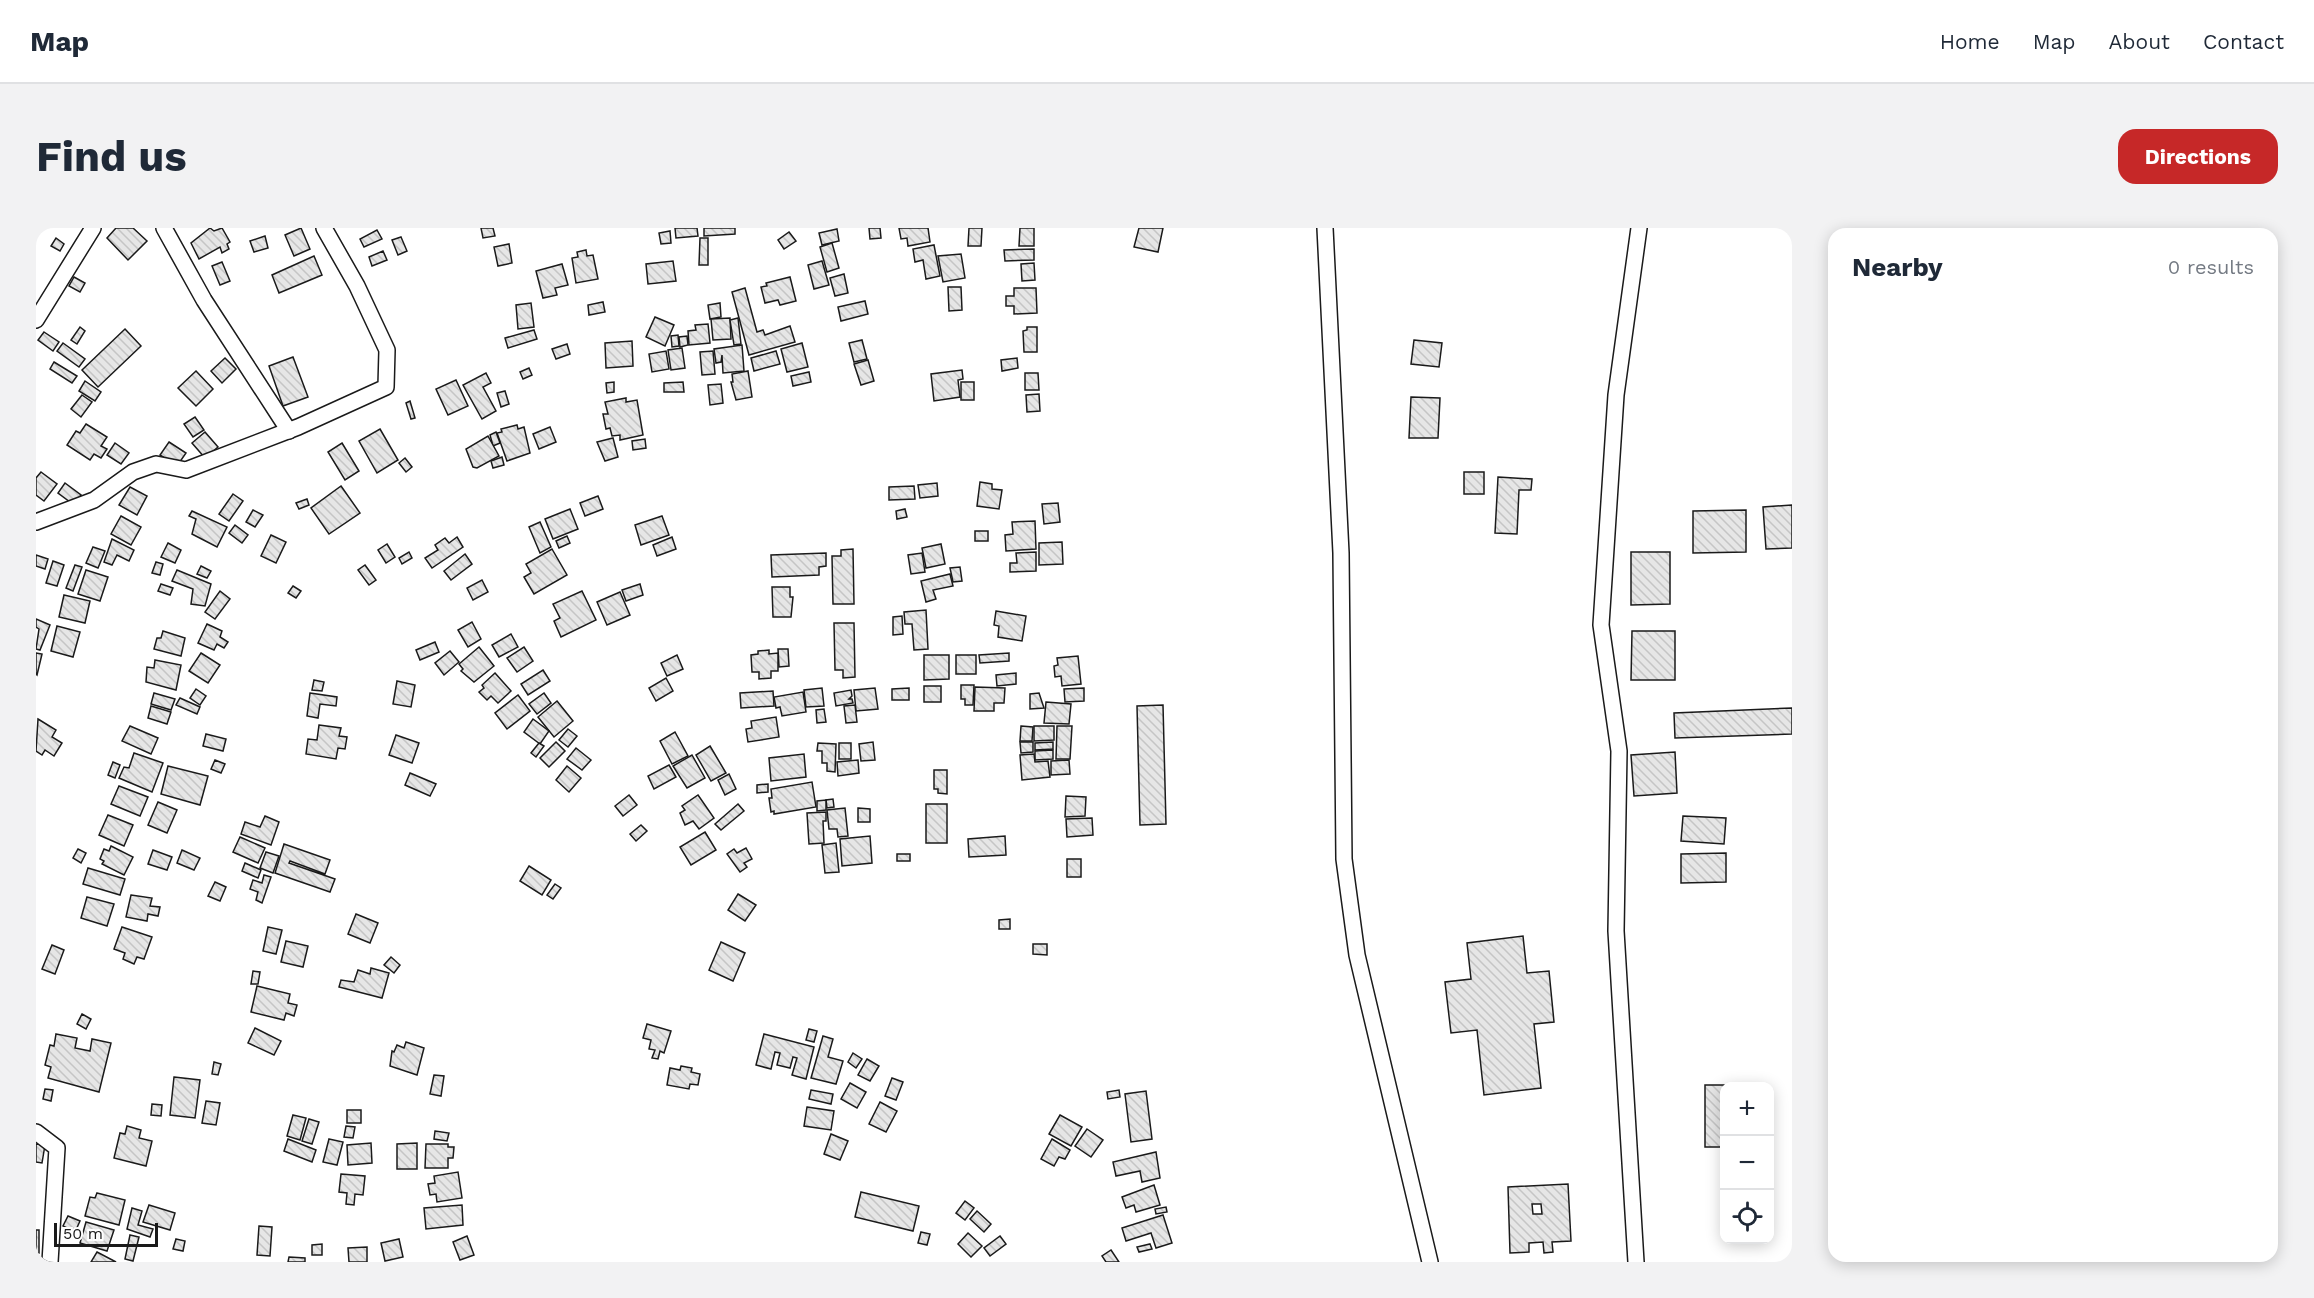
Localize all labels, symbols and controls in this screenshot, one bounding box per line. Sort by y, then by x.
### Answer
text: Map [30,25,89,58]
text: Home [1940,29,2000,54]
text: Map [2033,29,2076,54]
text: About [2109,29,2170,54]
text: Contact [2203,29,2284,54]
button: Directions [2118,129,2278,184]
text: Find us [36,132,187,181]
text: Nearby [1852,252,1943,282]
text: 0 results [2168,255,2254,279]
map controls [1720,1082,1774,1244]
button: + [1720,1082,1774,1136]
button: − [1720,1136,1774,1190]
button: locate [1720,1190,1774,1244]
scale bar [54,1220,158,1248]
text: 50 m [63,1224,103,1243]

